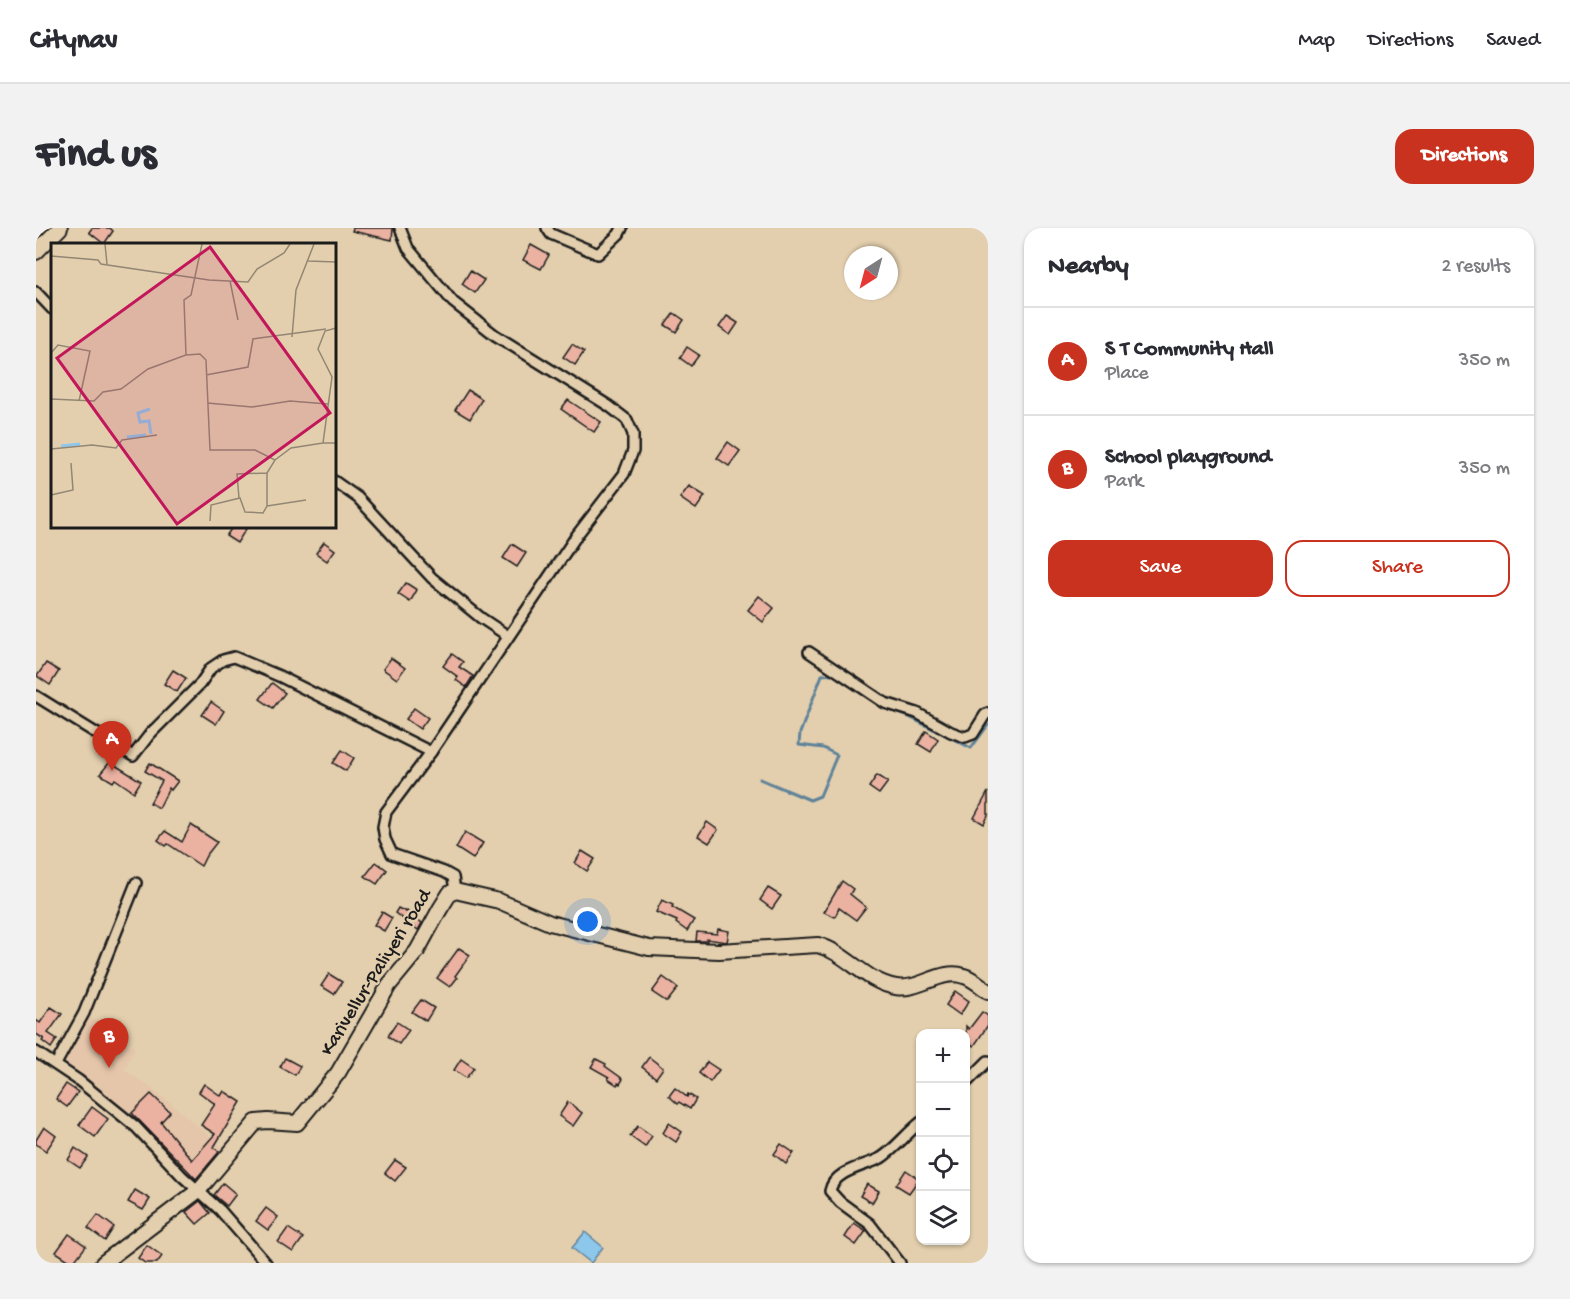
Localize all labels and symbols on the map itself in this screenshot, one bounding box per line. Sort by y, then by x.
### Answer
inset map [51,243,336,528]
north arrow [844,246,898,300]
pin: A [92,722,132,771]
street label: Karivellur-Paliyeri road [316,884,439,1060]
your location [573,907,602,936]
pin: B [90,1018,128,1068]

